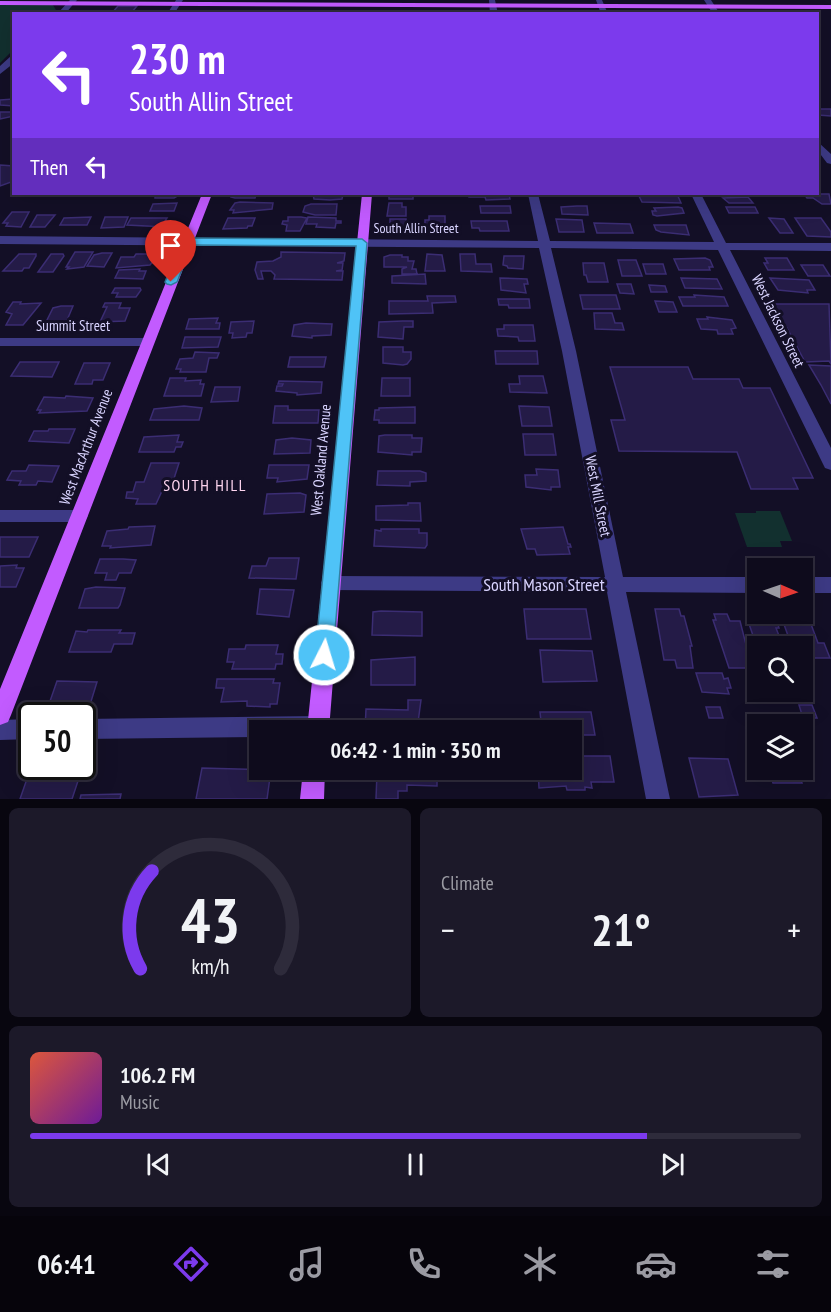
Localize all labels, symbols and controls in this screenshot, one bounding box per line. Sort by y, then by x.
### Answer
text: 230 m [129,31,226,86]
icon: left [30,36,108,114]
text: South Allin Street [129,84,293,118]
icon: left [80,150,113,183]
text: Then [30,153,68,181]
street label: South Allin Street [374,219,459,237]
pin [145,220,196,282]
icon: arrive [154,229,187,262]
street label: West Jackson Street [748,271,809,370]
street label: Summit Street [36,316,110,335]
street label: West MacArthur Avenue [55,386,116,507]
street label: West Oakland Avenue [306,404,335,516]
street label: West Mill Street [581,454,616,538]
district label: SOUTH HILL [163,475,247,495]
north arrow [747,558,813,624]
map controls [747,558,813,780]
street label: South Mason Street [483,573,605,596]
position arrow [292,623,356,687]
button: search [747,636,813,702]
speed limit sign: 50 [18,702,96,780]
button: layers [747,714,813,780]
text: 06:42 · 1 min · 350 m [330,736,501,764]
text: Climate [441,870,494,896]
text: 43 [180,879,240,960]
text: 21° [591,900,651,958]
text: − [441,908,455,951]
text: + [787,908,801,951]
text: km/h [191,953,229,981]
text: 106.2 FM [120,1061,195,1089]
text: Music [120,1089,160,1115]
icon: previous [142,1148,175,1181]
icon: pause [399,1148,432,1181]
icon: next [656,1148,689,1181]
icon: directions [170,1243,212,1285]
icon: music [286,1243,328,1285]
icon: phone [403,1243,445,1285]
icon: climate [519,1243,561,1285]
icon: car [635,1243,677,1285]
icon: filters [752,1243,794,1285]
text: 06:41 [37,1247,96,1281]

